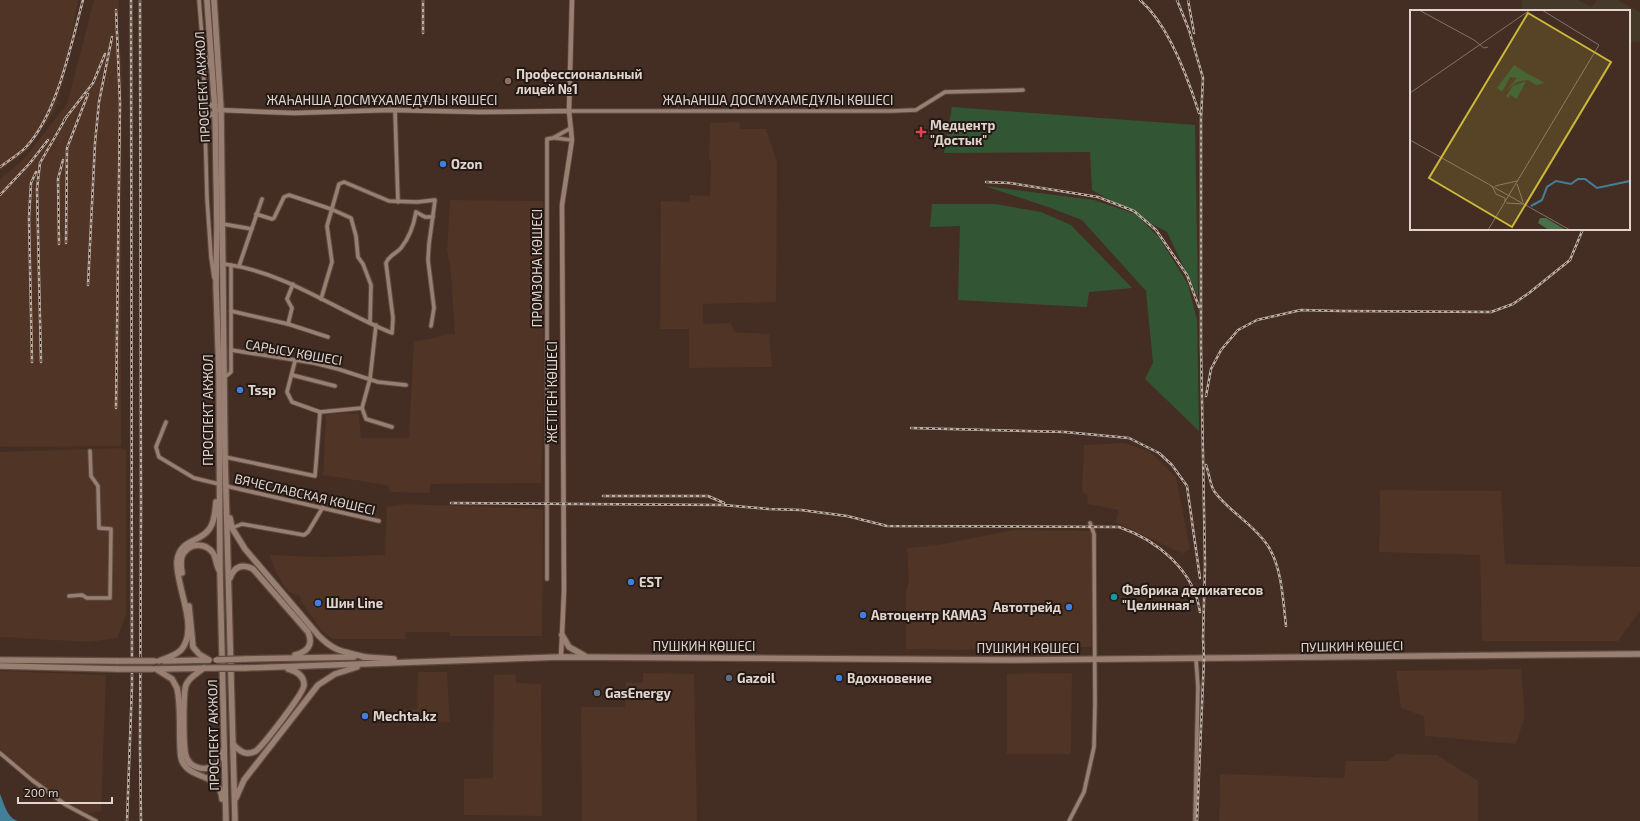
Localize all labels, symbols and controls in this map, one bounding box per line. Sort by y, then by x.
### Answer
inset map [1410,10,1630,230]
street label: ПРОСПЕКТ АКЖОЛ [191,31,213,143]
place label: Профессиональный лицей №1 [516,66,642,97]
marker: Профессиональный лицей №1 [503,76,513,86]
street label: ЖАҺАНША ДОСМҰХАМЕДҰЛЫ КӨШЕСІ [267,92,497,108]
street label: ЖАҺАНША ДОСМҰХАМЕДҰЛЫ КӨШЕСІ [663,92,893,108]
place label: Медцентр "Достык" [930,117,995,148]
marker: Медцентр "Достык" [915,126,927,138]
place label: Ozon [451,156,482,172]
marker: Ozon [438,159,448,169]
street label: ПРОМЗОНА КӨШЕСІ [529,209,545,327]
street label: САРЫСУ КӨШЕСІ [244,336,344,368]
street label: ЖЕТІГЕН КӨШЕСІ [544,341,560,443]
street label: ПРОСПЕКТ АКЖОЛ [200,354,216,466]
place label: Tssp [248,382,276,398]
marker: Tssp [235,385,245,395]
street label: ВЯЧЕСЛАВСКАЯ КӨШЕСІ [233,470,377,518]
place label: EST [639,574,662,590]
marker: EST [626,577,636,587]
place label: Фабрика деликатесов "Целинная" [1122,582,1263,613]
marker: Фабрика деликатесов "Целинная" [1109,592,1119,602]
place label: Шин Line [326,595,383,611]
marker: Шин Line [313,598,323,608]
place label: Автотрейд [993,599,1061,615]
marker: Автотрейд [1064,602,1074,612]
place label: Автоцентр КАМАЗ [871,607,987,623]
marker: Автоцентр КАМАЗ [858,610,868,620]
street label: ПУШКИН КӨШЕСІ [1300,637,1404,655]
street label: ПУШКИН КӨШЕСІ [653,638,755,654]
street label: ПУШКИН КӨШЕСІ [977,640,1079,656]
place label: Gazoil [737,670,776,686]
place label: Вдохновение [847,670,932,686]
marker: Gazoil [724,673,734,683]
marker: Вдохновение [834,673,844,683]
street label: ПРОСПЕКТ АКЖОЛ [204,679,222,791]
place label: GasEnergy [605,685,671,701]
marker: GasEnergy [592,688,602,698]
place label: Mechta.kz [373,708,437,724]
marker: Mechta.kz [360,711,370,721]
scale bar [18,779,112,805]
text: 200 m [24,785,58,799]

